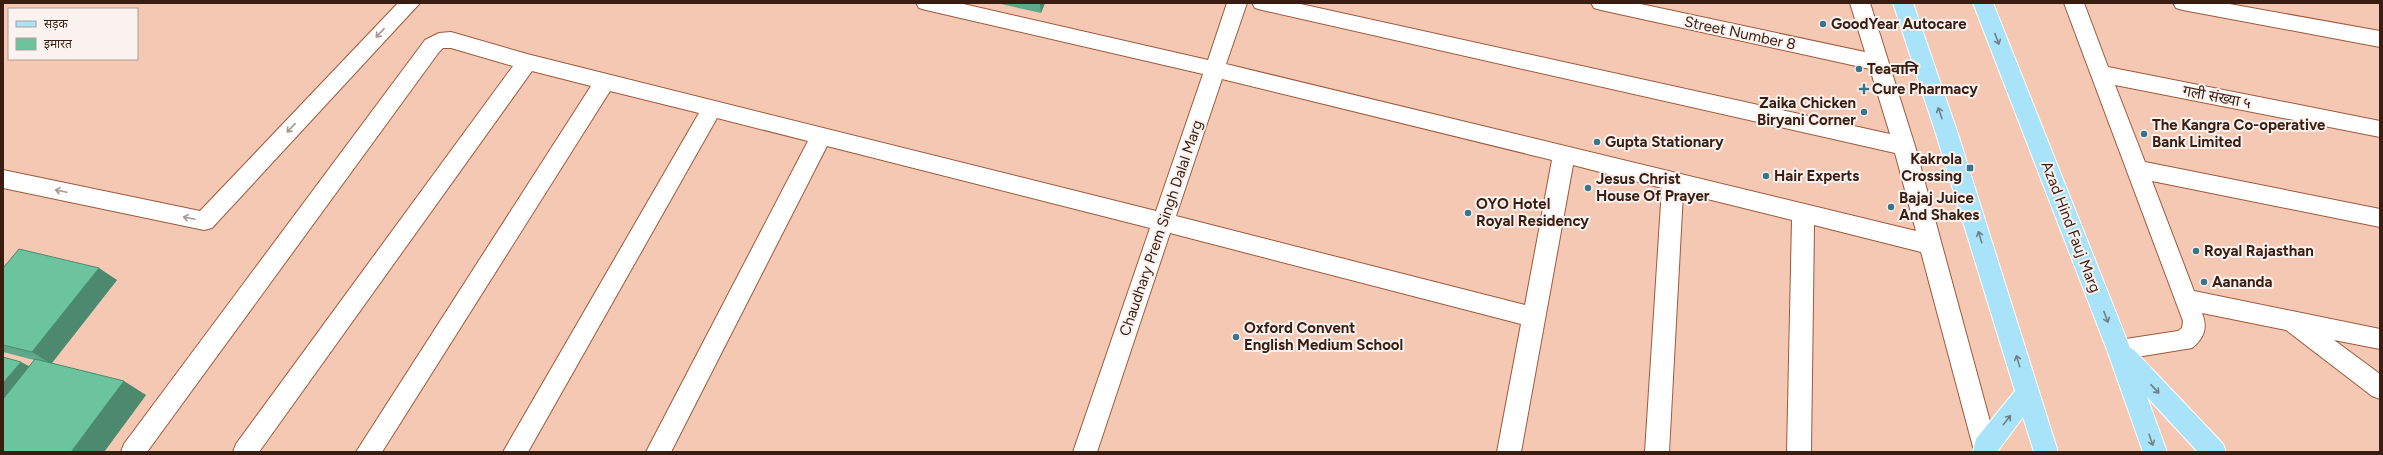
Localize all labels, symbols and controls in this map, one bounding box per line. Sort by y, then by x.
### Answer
legend [8,8,138,60]
street label: Street Number 8 [1683,12,1797,54]
place label: GoodYear Autocare [1831,15,1967,33]
text: सड़क [44,17,69,31]
marker: GoodYear Autocare [1818,19,1828,29]
one-way arrow [376,27,385,37]
one-way arrow [1994,33,2002,45]
text: इमारत [44,37,73,51]
place label: Teaवानि [1867,60,1919,78]
marker: Teaवानि [1854,64,1864,74]
place label: Cure Pharmacy [1872,80,1978,98]
street label: गली संख्या ५ [2181,82,2253,112]
marker: Cure Pharmacy [1859,84,1869,94]
place label: Zaika Chicken Biryani Corner [1757,94,1856,129]
marker: Zaika Chicken Biryani Corner [1859,107,1869,117]
one-way arrow [1936,108,1944,120]
place label: The Kangra Co-operative Bank Limited [2152,116,2326,151]
street label: Chaudhary Prem Singh Dalal Marg [1116,118,1206,338]
one-way arrow [287,122,296,133]
marker: The Kangra Co-operative Bank Limited [2139,129,2149,139]
place label: Gupta Stationary [1605,133,1724,151]
marker: Gupta Stationary [1592,137,1602,147]
place label: Kakrola Crossing [1901,150,1962,185]
street label: Azad Hind Fauj Marg [2038,159,2104,295]
marker: Kakrola Crossing [1965,163,1975,173]
place label: Hair Experts [1774,167,1859,185]
place label: Jesus Christ House Of Prayer [1596,170,1710,205]
marker: Hair Experts [1761,171,1771,181]
marker: Jesus Christ House Of Prayer [1583,183,1593,193]
one-way arrow [55,187,68,195]
place label: Bajaj Juice And Shakes [1899,189,1979,224]
place label: OYO Hotel Royal Residency [1476,195,1589,230]
marker: Bajaj Juice And Shakes [1886,202,1896,212]
marker: OYO Hotel Royal Residency [1463,208,1473,218]
one-way arrow [182,214,195,222]
one-way arrow [1975,231,1983,243]
place label: Royal Rajasthan [2204,242,2314,260]
marker: Royal Rajasthan [2191,246,2201,256]
place label: Aananda [2212,273,2273,291]
marker: Aananda [2199,277,2209,287]
one-way arrow [2103,310,2111,322]
place label: Oxford Convent English Medium School [1244,319,1403,354]
marker: Oxford Convent English Medium School [1231,332,1241,342]
one-way arrow [2014,355,2021,368]
one-way arrow [2151,384,2160,394]
one-way arrow [2002,415,2011,426]
one-way arrow [2148,433,2155,446]

